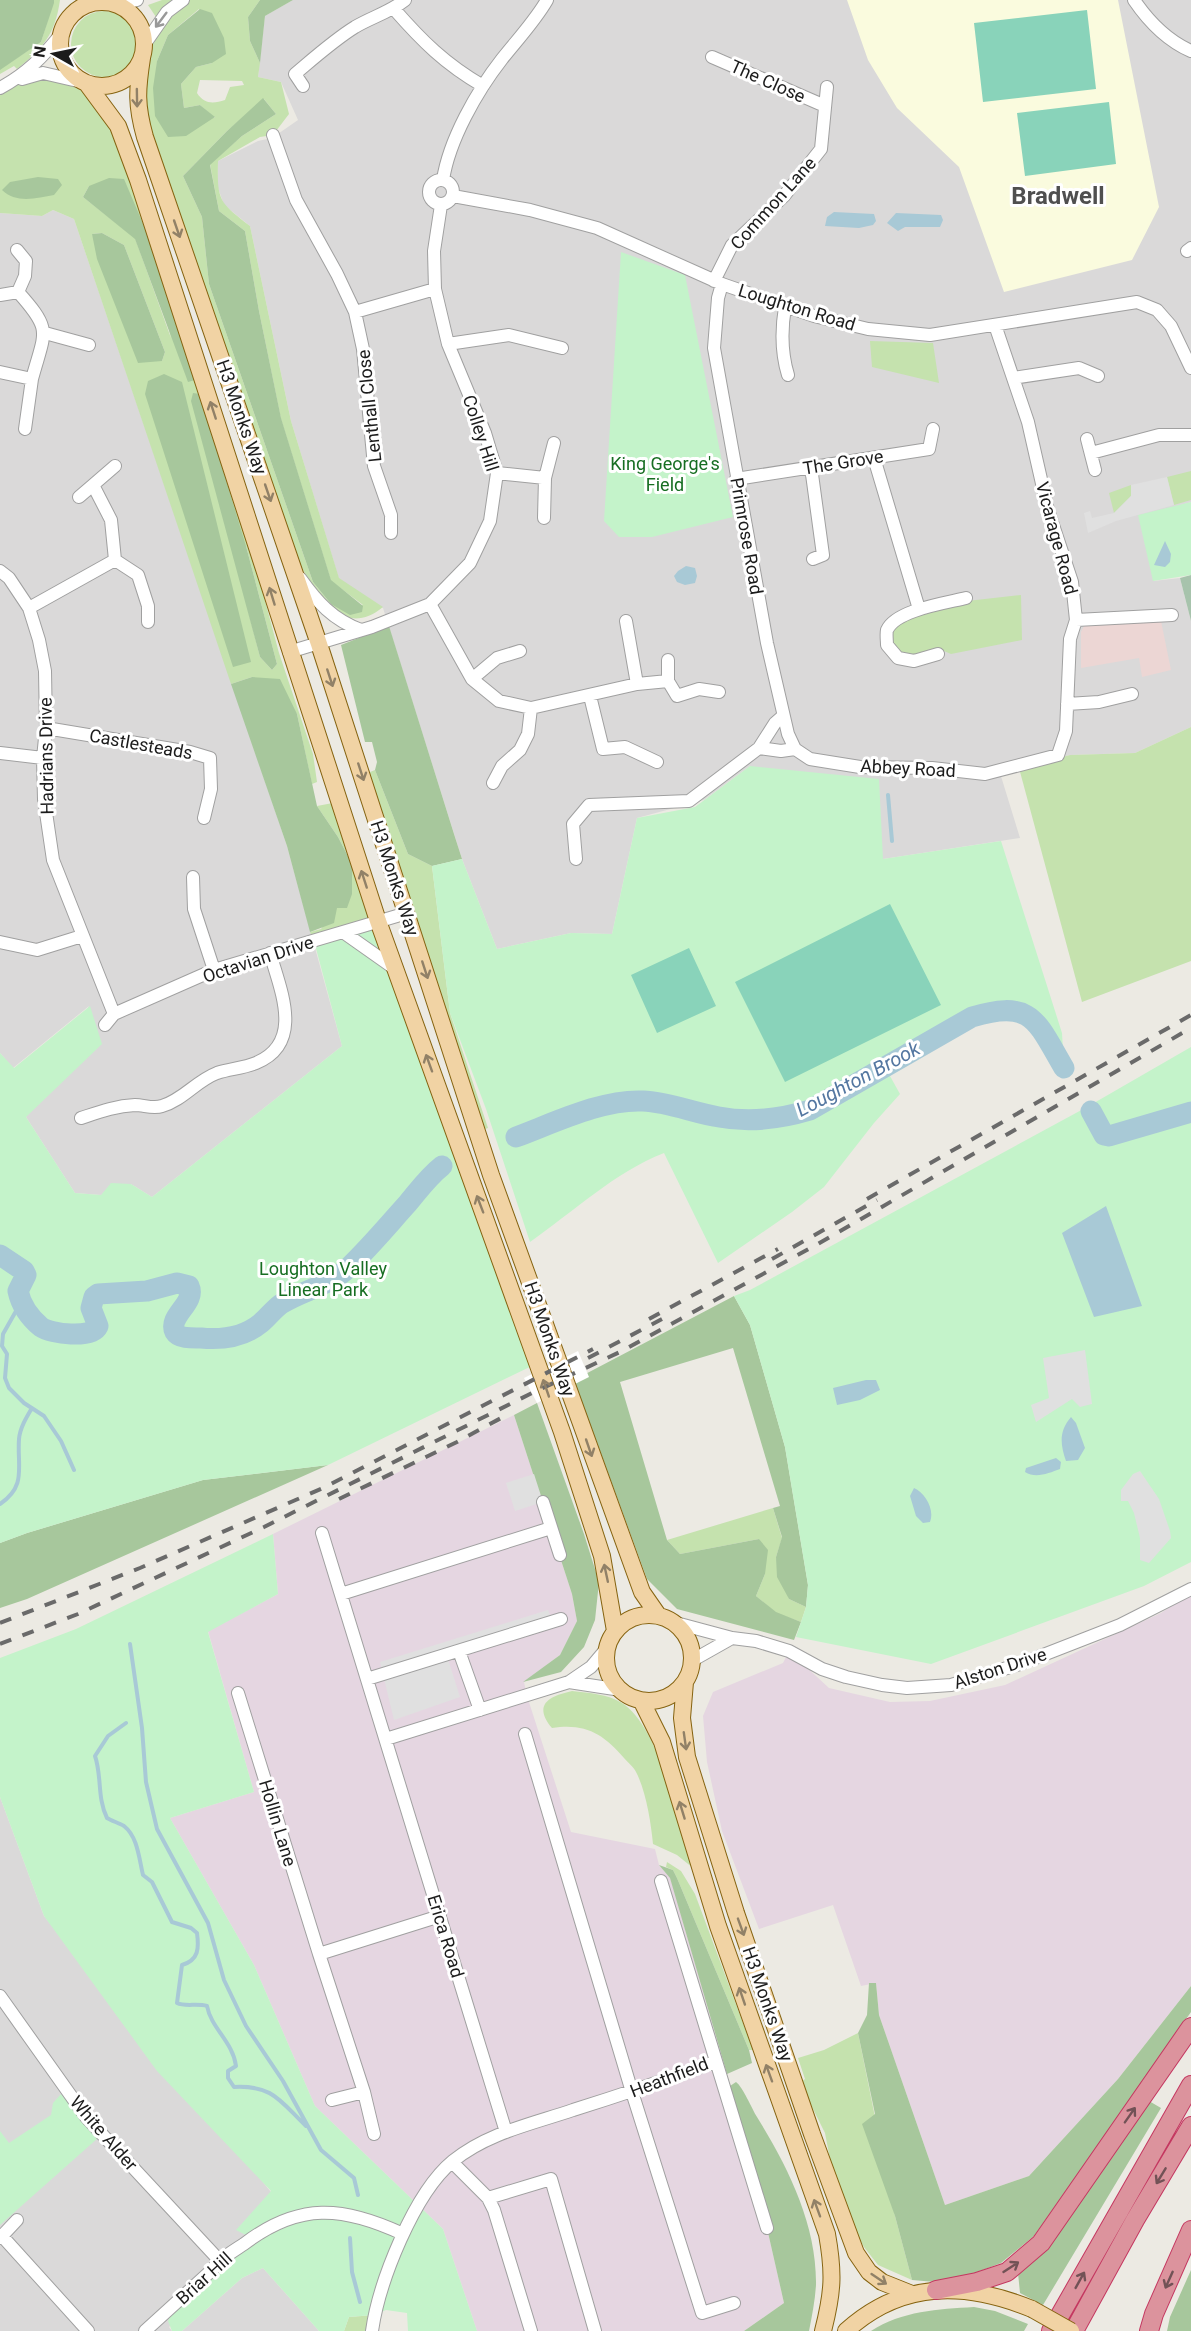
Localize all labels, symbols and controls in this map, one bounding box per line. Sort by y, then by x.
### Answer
one-way arrow [154,12,167,28]
north arrow [24,24,84,84]
text: N [29,45,50,59]
street label: The Close [727,55,809,107]
one-way arrow [132,87,143,107]
street label: Common Lane [726,152,820,254]
district label: Bradwell [1011,182,1105,210]
one-way arrow [172,219,183,238]
street label: Loughton Road [736,279,858,335]
street label: Lenthall Close [353,349,385,463]
street label: H3 Monks Way [213,357,272,478]
street label: Colley Hill [459,392,503,474]
one-way arrow [207,401,218,420]
street label: The Grove [801,445,885,479]
park label: King George's Field [610,453,720,495]
street label: Primrose Road [726,476,768,596]
street label: Vicarage Road [1032,479,1082,597]
one-way arrow [263,483,274,502]
one-way arrow [265,587,276,606]
one-way arrow [325,668,336,687]
street label: Hadrians Drive [34,697,58,815]
street label: Castlesteads [88,725,194,763]
street label: Abbey Road [860,755,956,781]
one-way arrow [356,762,367,781]
street label: H3 Monks Way [366,818,424,939]
one-way arrow [358,870,369,889]
street label: Octavian Drive [200,931,316,987]
one-way arrow [420,960,431,979]
water label: Loughton Brook [792,1036,925,1122]
one-way arrow [423,1054,434,1073]
one-way arrow [473,1195,484,1214]
park label: Loughton Valley Linear Park [259,1258,387,1300]
street label: H3 Monks Way [521,1279,580,1400]
one-way arrow [540,1379,551,1398]
one-way arrow [584,1438,595,1457]
one-way arrow [600,1564,611,1583]
street label: Alston Drive [951,1643,1049,1693]
one-way arrow [679,1730,690,1750]
street label: Hollin Lane [255,1777,301,1869]
one-way arrow [676,1801,687,1820]
street label: Erica Road [423,1892,469,1980]
one-way arrow [737,1917,748,1936]
street label: H3 Monks Way [739,1944,798,2065]
one-way arrow [736,1987,747,2006]
street label: Heathfield [627,2052,711,2102]
one-way arrow [763,2064,774,2083]
street label: White Alder [66,2091,142,2175]
one-way arrow [1124,2107,1136,2123]
one-way arrow [1155,2167,1167,2184]
one-way arrow [811,2199,822,2218]
street label: Briar Hill [172,2247,236,2309]
one-way arrow [1003,2261,1020,2274]
one-way arrow [1162,2271,1174,2289]
one-way arrow [1074,2272,1086,2289]
one-way arrow [871,2273,888,2286]

